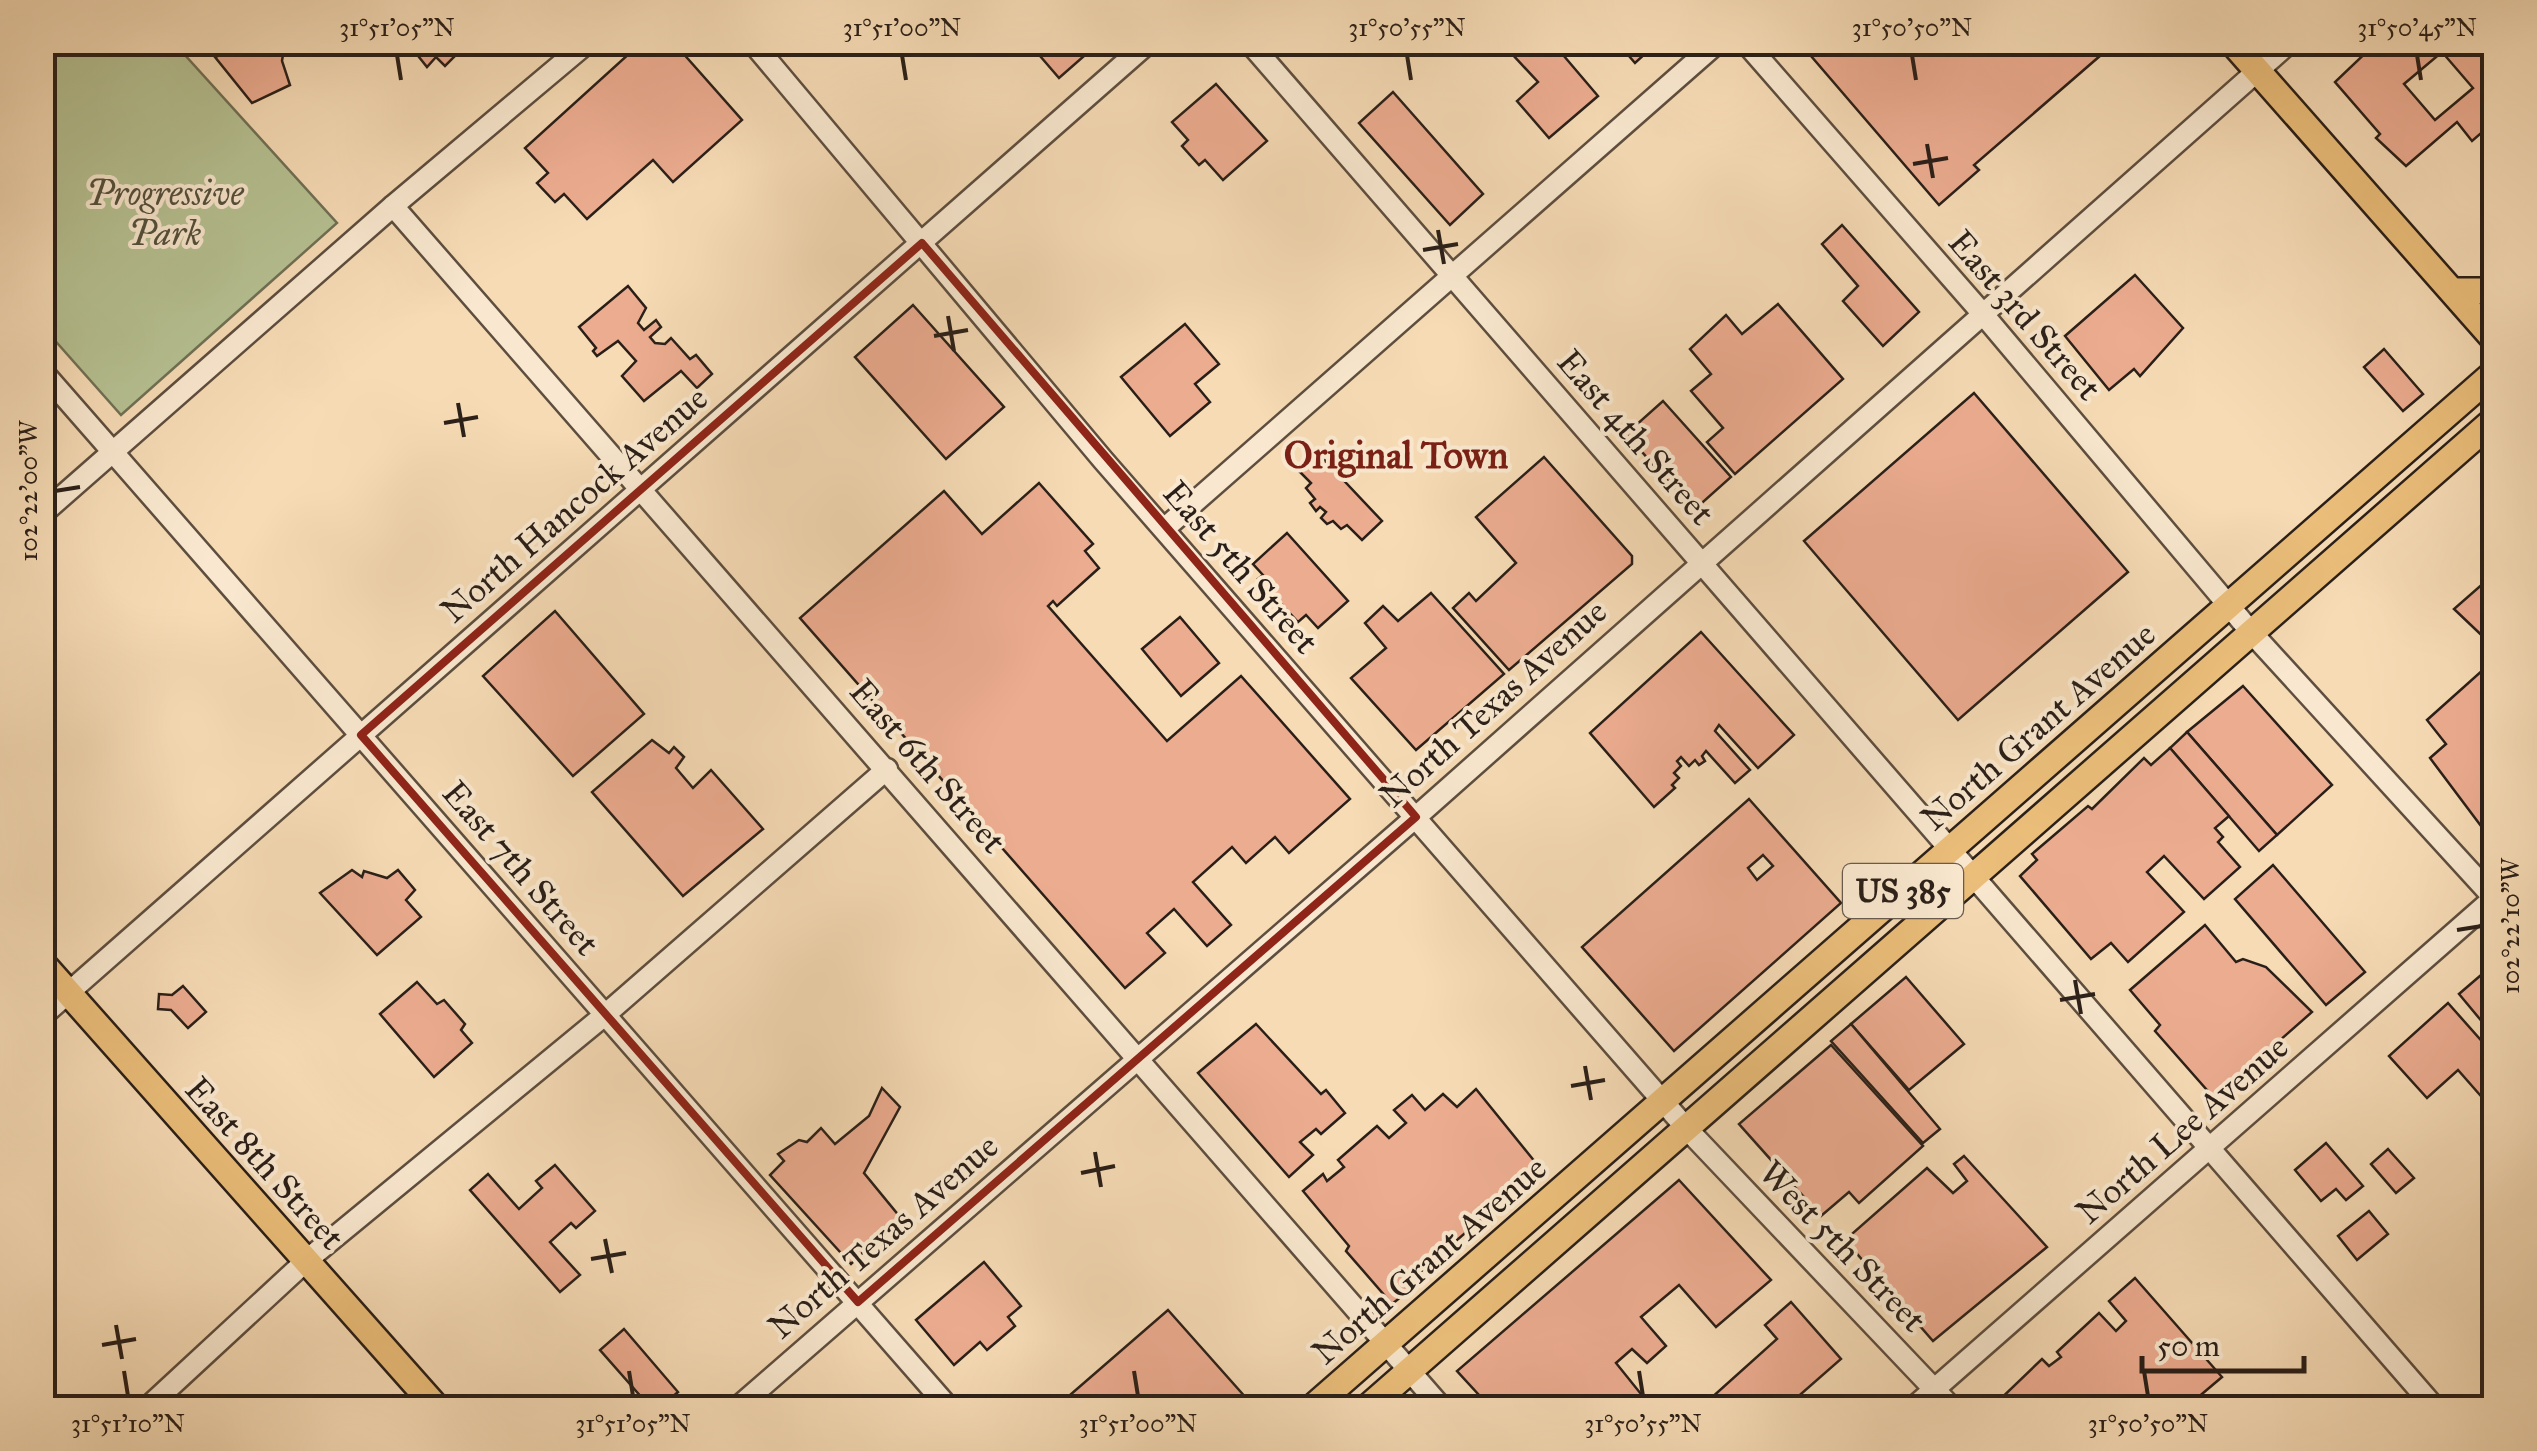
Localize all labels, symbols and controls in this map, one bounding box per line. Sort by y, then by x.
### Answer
text: 31°51'05"N [339,12,455,43]
text: 31°51'00"N [843,12,961,43]
text: 31°50'55"N [1348,12,1466,43]
text: 31°50'50"N [1852,12,1972,43]
text: 31°50'45"N [2357,12,2477,43]
park label: Progressive Park [86,172,245,255]
street label: East 3rd Street [1939,221,2110,409]
street label: East 4th Street [1548,341,1723,534]
street label: North Hancock Avenue [432,377,717,632]
text: 102°22'00"W [13,419,44,561]
district label: Original Town [1284,432,1509,478]
street label: East 5th Street [1154,472,1327,663]
street label: North Texas Avenue [1371,590,1616,817]
street label: North Grant Avenue [1912,613,2164,840]
street label: East 6th Street [840,670,1015,862]
street label: East 7th Street [433,772,608,965]
text: 102°22'10"W [2495,857,2526,994]
road number: US 385 [1843,864,1963,918]
street label: North Lee Avenue [2067,1026,2297,1233]
street label: East 8th Street [176,1068,353,1259]
street label: North Texas Avenue [760,1125,1007,1348]
street label: North Grant Avenue [1303,1147,1555,1374]
street label: West 5th Street [1750,1152,1935,1341]
scale bar [2142,1311,2304,1373]
text: 50 m [2157,1328,2220,1364]
text: 31°51'10"N [71,1408,185,1439]
text: 31°51'05"N [575,1408,691,1439]
text: 31°51'00"N [1079,1408,1197,1439]
text: 31°50'55"N [1584,1408,1702,1439]
text: 31°50'50"N [2088,1408,2208,1439]

